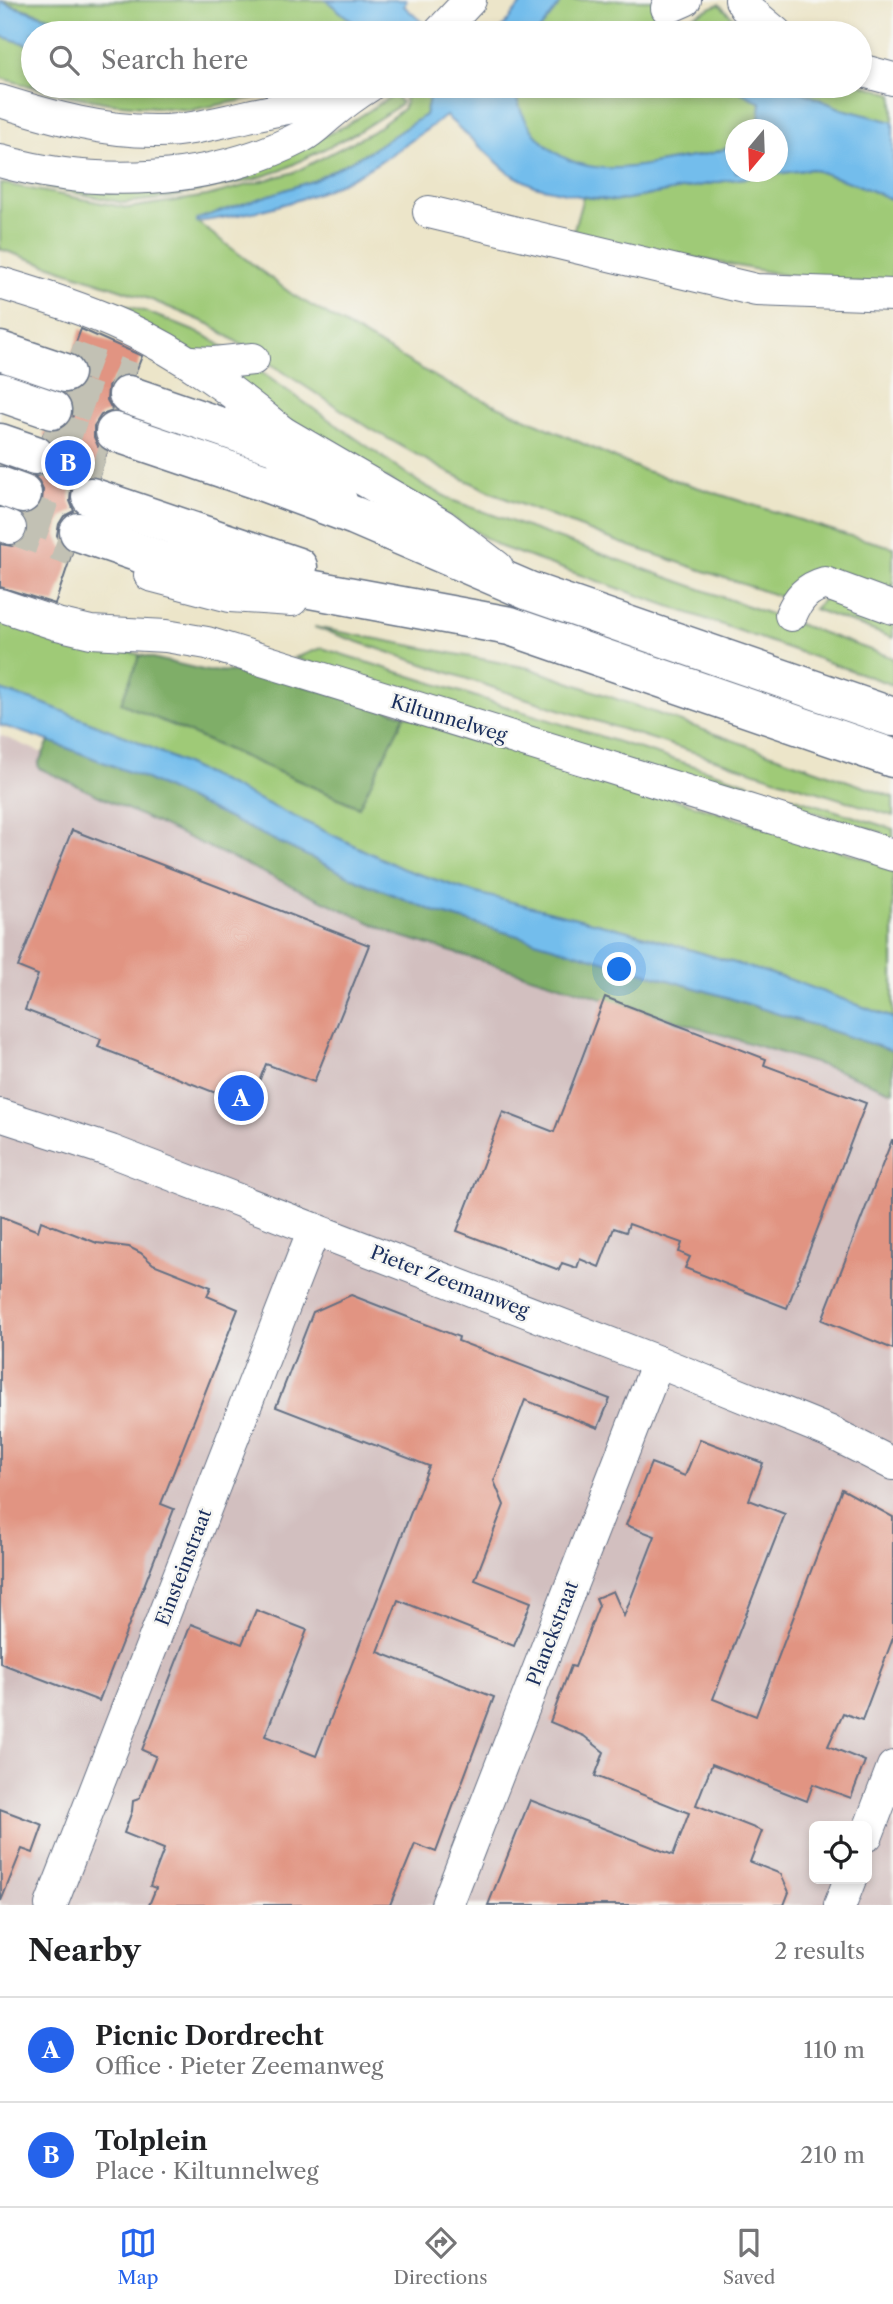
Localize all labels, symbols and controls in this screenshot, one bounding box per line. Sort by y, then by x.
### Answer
search box [21,21,872,98]
icon: search [45,41,83,79]
text: Search here [101,44,248,76]
north arrow [725,119,788,182]
pin: B [45,437,91,489]
street label: Kiltunnelweg [388,690,511,747]
your location [602,952,636,986]
pin: A [218,1072,264,1124]
street label: Pieter Zeemanweg [367,1241,533,1323]
street label: Einsteinstraat [151,1505,216,1629]
street label: Planckstraat [522,1577,583,1689]
map controls [809,1821,872,1884]
button: locate [809,1821,872,1884]
text: Nearby [28,1932,141,1969]
text: 2 results [774,1937,865,1965]
text: Picnic Dordrecht [95,2020,324,2052]
text: A [42,2036,60,2064]
text: 110 m [804,2036,865,2064]
text: Office · Pieter Zeemanweg [95,2052,383,2080]
text: Tolplein [95,2125,208,2157]
text: B [42,2141,60,2169]
text: 210 m [800,2141,865,2169]
text: Place · Kiltunnelweg [95,2157,319,2185]
tab: Map [118,2224,158,2289]
tab: Directions [394,2224,487,2289]
tab: Saved [723,2224,775,2289]

